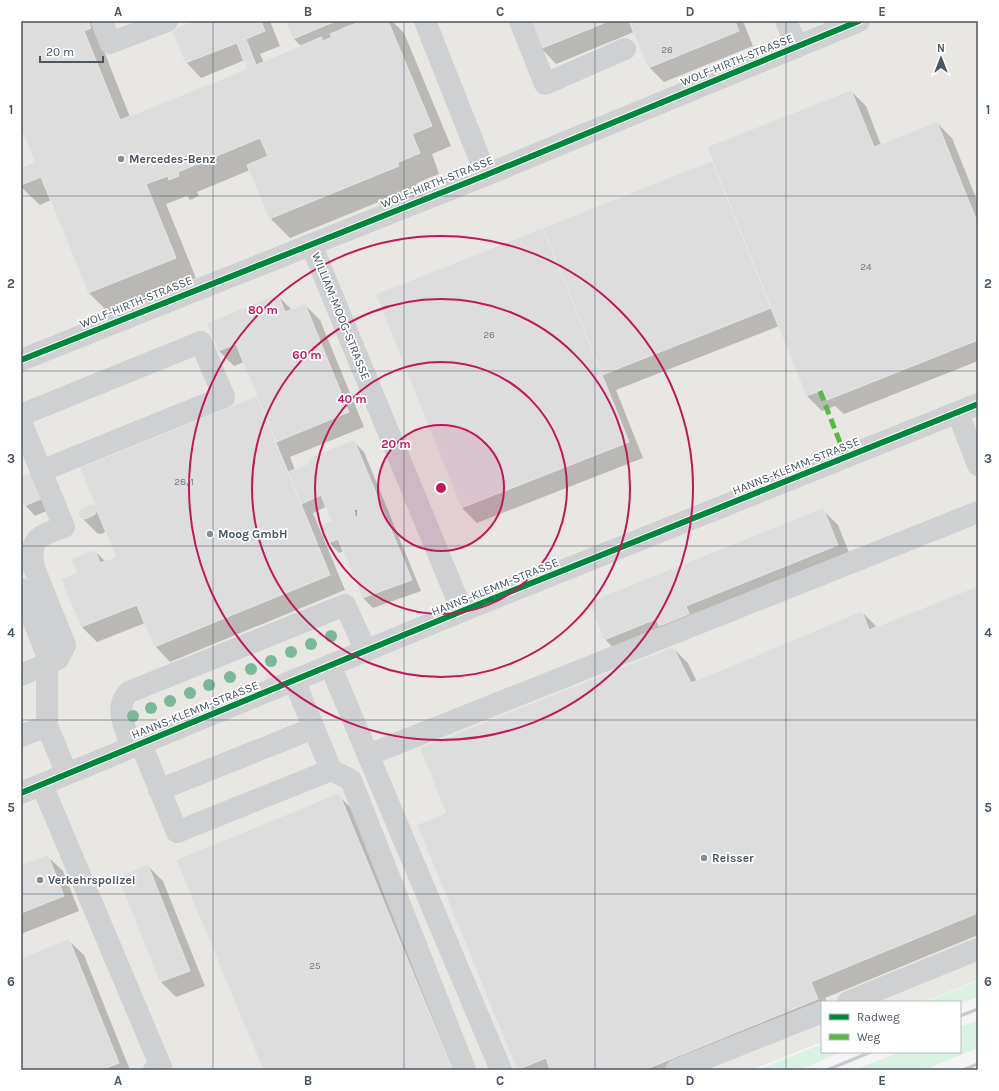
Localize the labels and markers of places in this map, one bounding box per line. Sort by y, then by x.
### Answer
place label: Mercedes-Benz [129,152,215,166]
marker: Mercedes-Benz [116,154,126,164]
centre of rings [434,481,448,495]
place label: Moog GmbH [218,527,287,541]
marker: Moog GmbH [205,529,215,539]
place label: Reisser [712,851,754,865]
marker: Reisser [699,853,709,863]
place label: Verkehrspolizei [48,873,136,887]
marker: Verkehrspolizei [35,875,45,885]

